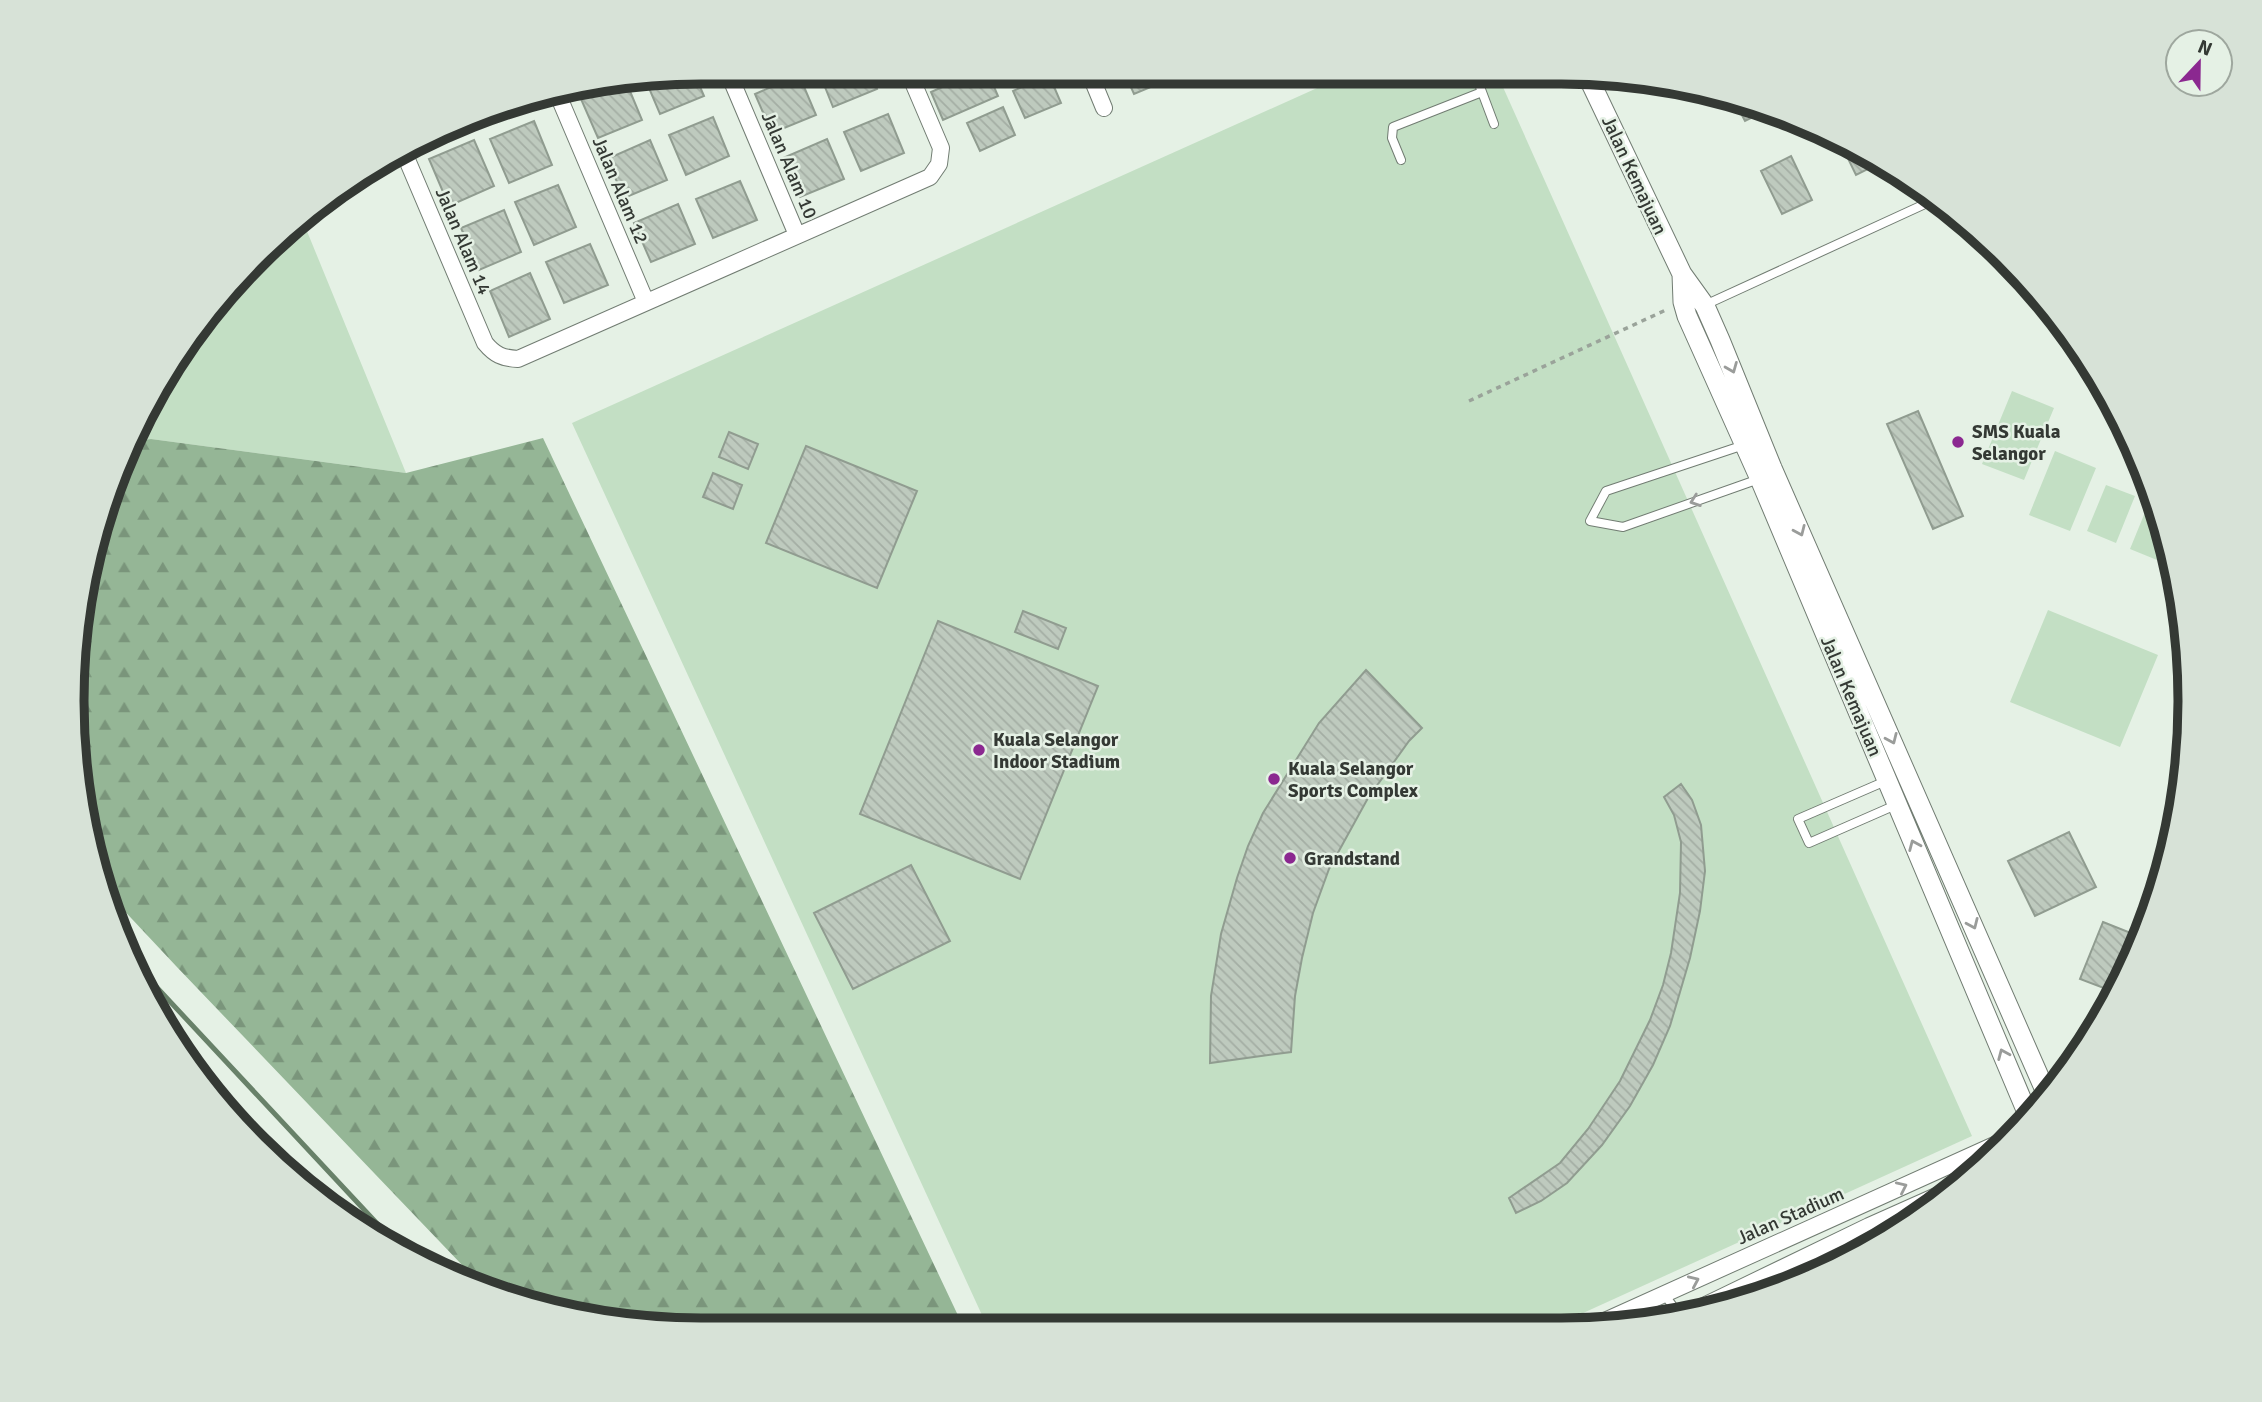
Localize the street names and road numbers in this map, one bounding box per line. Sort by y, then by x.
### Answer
street label: Jalan Alam 10 [756,108,822,223]
street label: Jalan Kemajuan [1596,112,1672,239]
street label: Jalan Alam 12 [587,133,653,248]
street label: Jalan Alam 14 [430,184,496,299]
street label: Jalan Kemajuan [1815,633,1887,760]
street label: Jalan Stadium [1733,1182,1848,1250]

